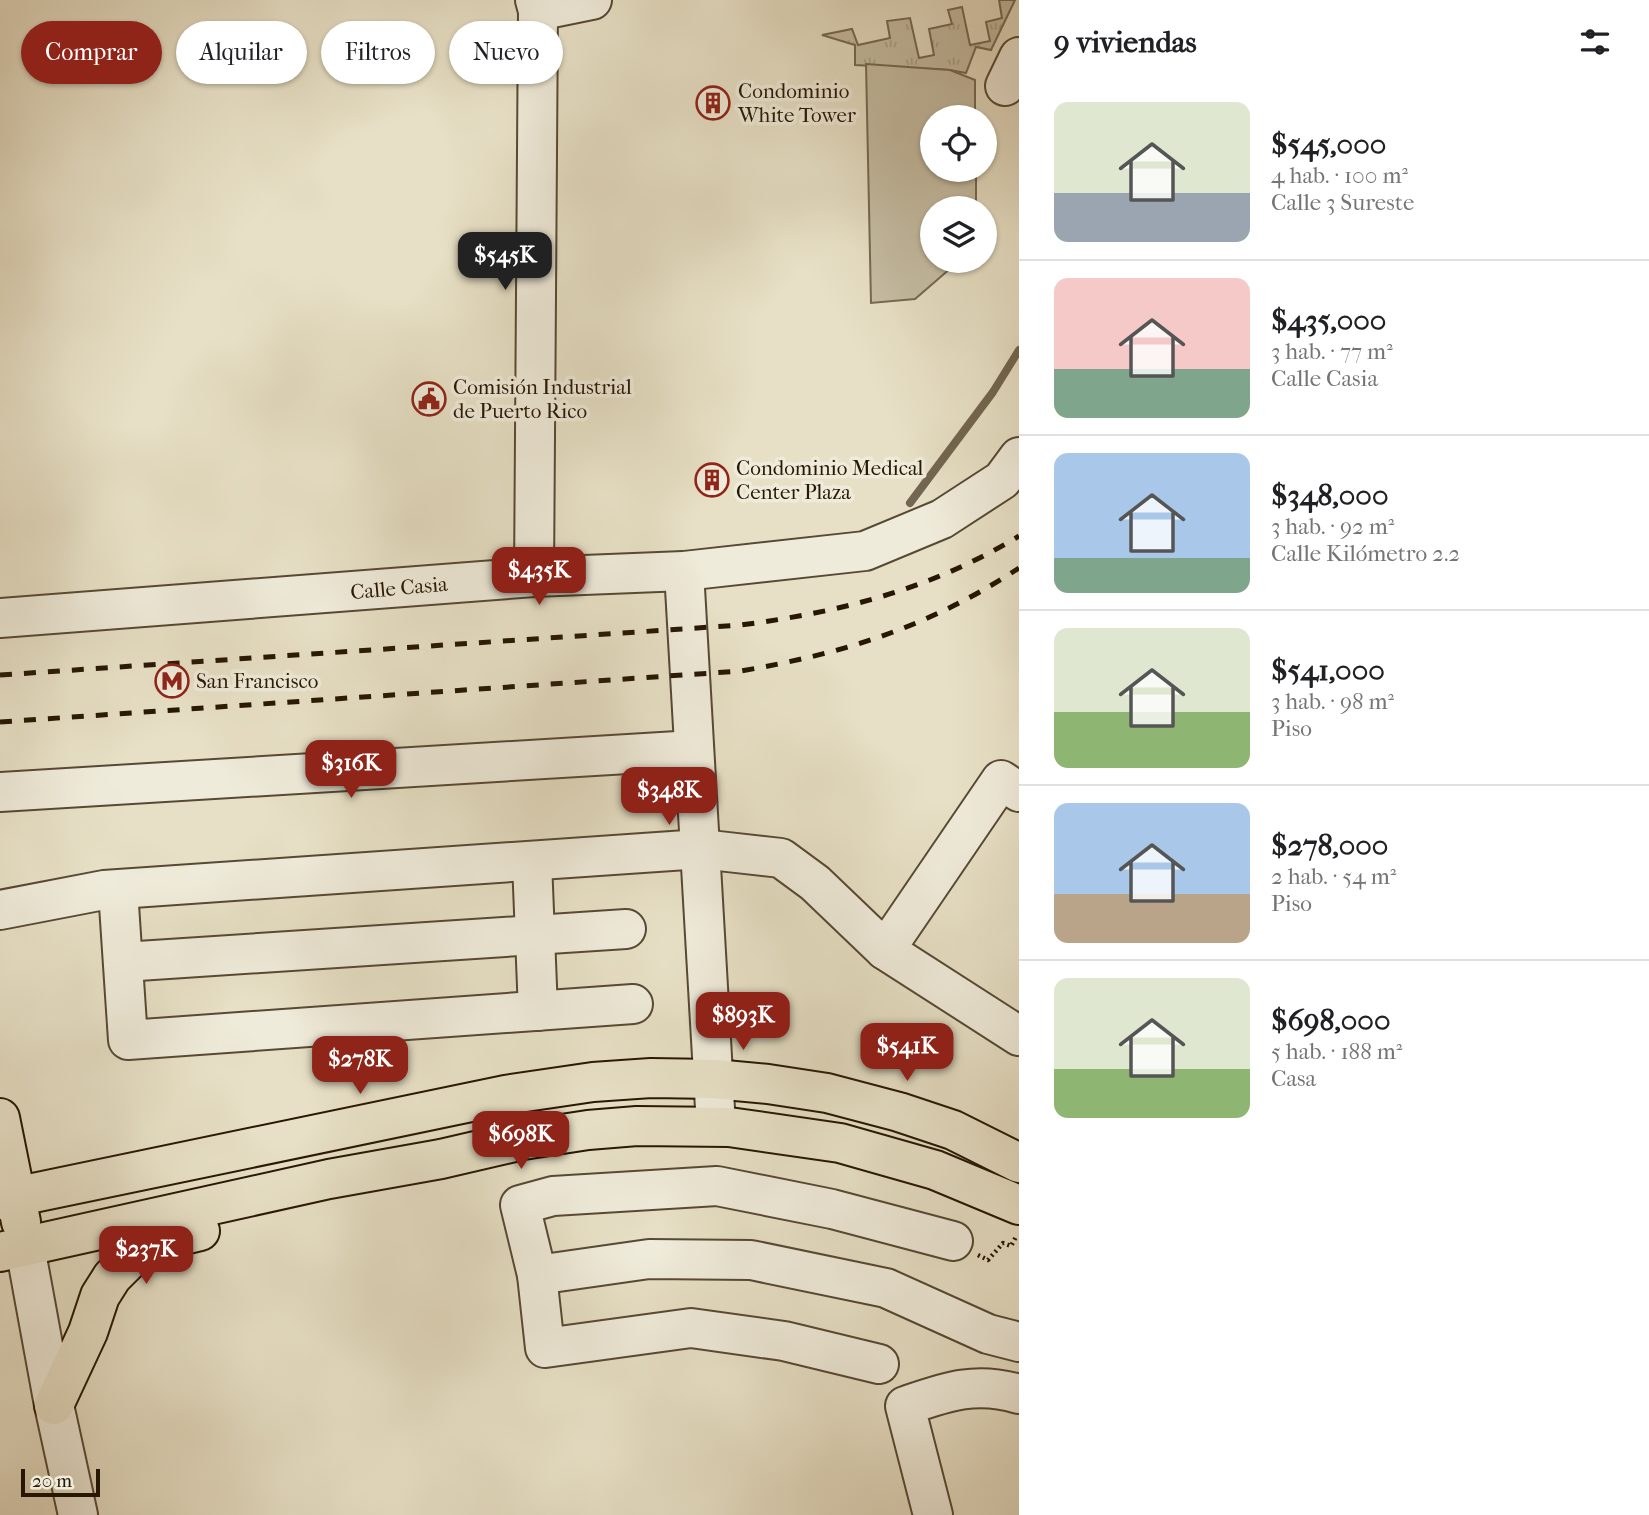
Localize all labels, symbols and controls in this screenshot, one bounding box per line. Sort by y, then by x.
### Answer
chip: Comprar [21,21,162,84]
chip: Alquilar [176,21,307,84]
chip: Filtros [321,21,435,84]
chip: Nuevo [449,21,563,84]
icon: filters [1576,23,1614,61]
text: 9 viviendas [1054,25,1197,60]
place label: Condominio White Tower [737,79,856,127]
building icon: Condominio White Tower [694,84,732,122]
map controls [920,105,997,273]
button: locate [920,105,997,182]
text: $545,000 [1271,127,1386,162]
icon: home [1110,130,1194,214]
text: 4 hab. · 100 m² [1271,162,1408,189]
text: Calle 3 Sureste [1271,189,1414,216]
button: layers [920,196,997,273]
pin: $545K [456,232,554,292]
text: $545K [474,241,536,268]
text: $435,000 [1271,303,1386,338]
icon: home [1110,306,1194,390]
text: 3 hab. · 77 m² [1271,338,1393,365]
text: Calle Casia [1271,365,1378,392]
place label: Comisión Industrial de Puerto Rico [453,375,632,423]
public building icon: Comisión Industrial de Puerto Rico [410,380,448,418]
place label: Condominio Medical Center Plaza [736,456,924,504]
building icon: Condominio Medical Center Plaza [693,461,731,499]
text: $348,000 [1271,478,1388,513]
icon: home [1110,481,1194,565]
text: 3 hab. · 92 m² [1271,513,1394,540]
text: Calle Kilómetro 2.2 [1271,540,1460,567]
pin: $435K [490,548,588,607]
text: $435K [508,556,570,583]
street label: Calle Casia [349,572,449,604]
text: $541,000 [1271,653,1385,688]
icon: home [1110,656,1194,740]
metro station icon: San Francisco [153,662,191,700]
place label: San Francisco [196,669,318,693]
text: 3 hab. · 98 m² [1271,688,1394,715]
text: Piso [1271,715,1312,742]
pin: $316K [302,740,400,800]
text: $316K [321,749,381,776]
pin: $348K [620,768,718,827]
text: $348K [637,776,701,803]
text: $278,000 [1271,828,1388,863]
icon: home [1110,831,1194,915]
text: 2 hab. · 54 m² [1271,863,1396,890]
text: Piso [1271,890,1312,917]
pin: $893K [694,992,792,1052]
text: $893K [712,1001,774,1028]
text: $698,000 [1271,1003,1390,1038]
icon: home [1110,1006,1194,1090]
pin: $541K [858,1024,956,1083]
text: $541K [876,1032,938,1059]
pin: $278K [311,1036,409,1096]
text: 5 hab. · 188 m² [1271,1038,1402,1065]
text: $278K [328,1045,392,1072]
text: Casa [1271,1065,1316,1092]
pin: $698K [472,1112,570,1171]
text: $698K [488,1120,554,1147]
pin: $237K [97,1226,195,1286]
text: $237K [115,1235,177,1262]
scale bar [21,1466,100,1498]
text: 20 m [32,1470,72,1492]

